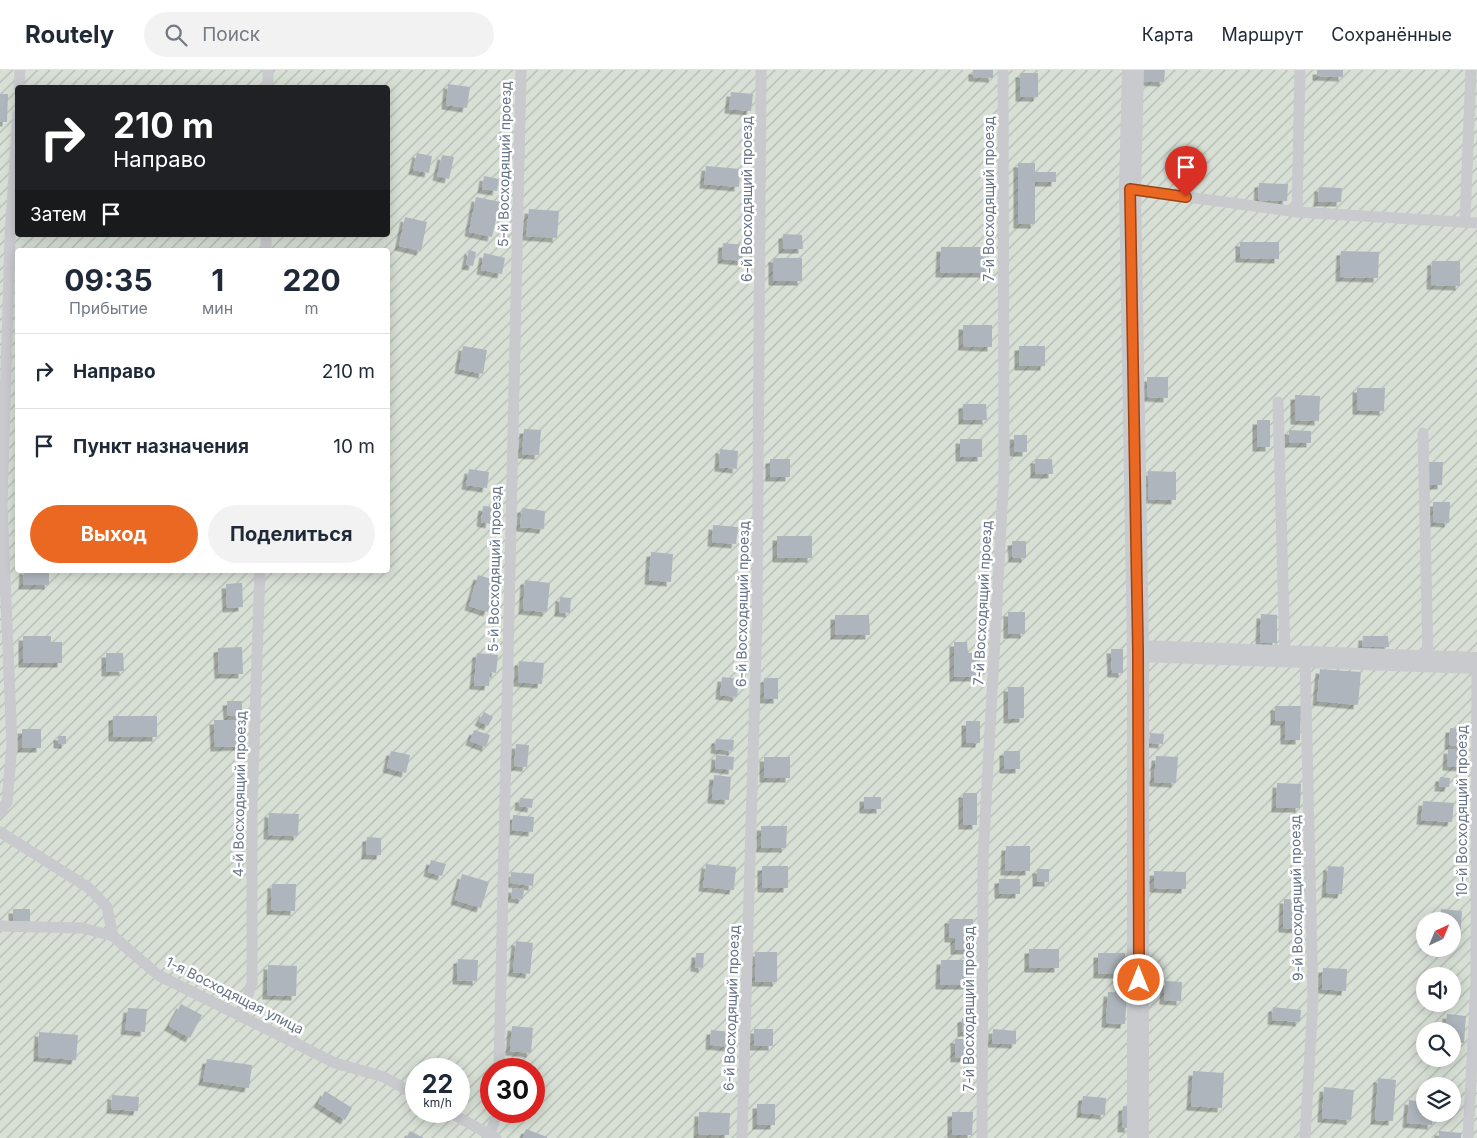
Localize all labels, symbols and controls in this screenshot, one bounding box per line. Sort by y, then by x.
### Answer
search box [144,12,494,57]
text: Routely [25,20,114,49]
icon: search [162,21,190,49]
text: Поиск [202,23,260,46]
text: Карта [1142,24,1194,45]
text: Маршрут [1222,24,1303,45]
text: Сохранённые [1331,24,1452,45]
street label: 5-й Восходящий проезд [494,81,514,247]
text: 210 m [113,104,214,146]
icon: right [30,105,95,170]
street label: 6-й Восходящий проезд [738,116,755,282]
street label: 7-й Восходящий проезд [980,116,997,282]
text: Направо [113,146,206,172]
pin [1165,146,1207,197]
icon: arrive [1172,153,1200,181]
icon: arrive [97,200,125,228]
text: Затем [30,203,87,226]
text: 09:35 [64,262,153,298]
text: 1 [211,262,224,298]
text: 220 [283,262,341,298]
text: Прибытие [69,298,148,318]
text: мин [202,298,233,318]
text: m [305,298,319,318]
icon: right [30,357,58,385]
text: Направо [73,360,156,383]
text: 210 m [322,360,375,383]
icon: arrive [30,432,58,460]
text: Пункт назначения [73,435,249,458]
text: 10 m [333,435,375,458]
street label: 5-й Восходящий проезд [484,486,504,652]
button: Выход [30,505,198,563]
button: Поделиться [208,505,375,563]
street label: 7-й Восходящий проезд [969,520,995,686]
street label: 6-й Восходящий проезд [732,521,752,687]
street label: 4-й Восходящий проезд [229,710,249,877]
street label: 10-й Восходящий проезд [1453,725,1470,897]
street label: 9-й Восходящий проезд [1286,815,1306,981]
north arrow [1416,912,1461,958]
map controls [1416,912,1461,1122]
street label: 6-й Восходящий проезд [720,924,742,1091]
street label: 7-й Восходящий проезд [960,926,977,1092]
street label: 1-я Восходящая улица [163,953,307,1037]
position arrow [1112,953,1164,1005]
button: sound [1416,967,1461,1012]
button: search [1416,1022,1461,1067]
speed limit sign: 30 [480,1058,545,1123]
text: 22 [422,1069,453,1099]
button: layers [1416,1077,1461,1122]
text: km/h [423,1095,452,1110]

